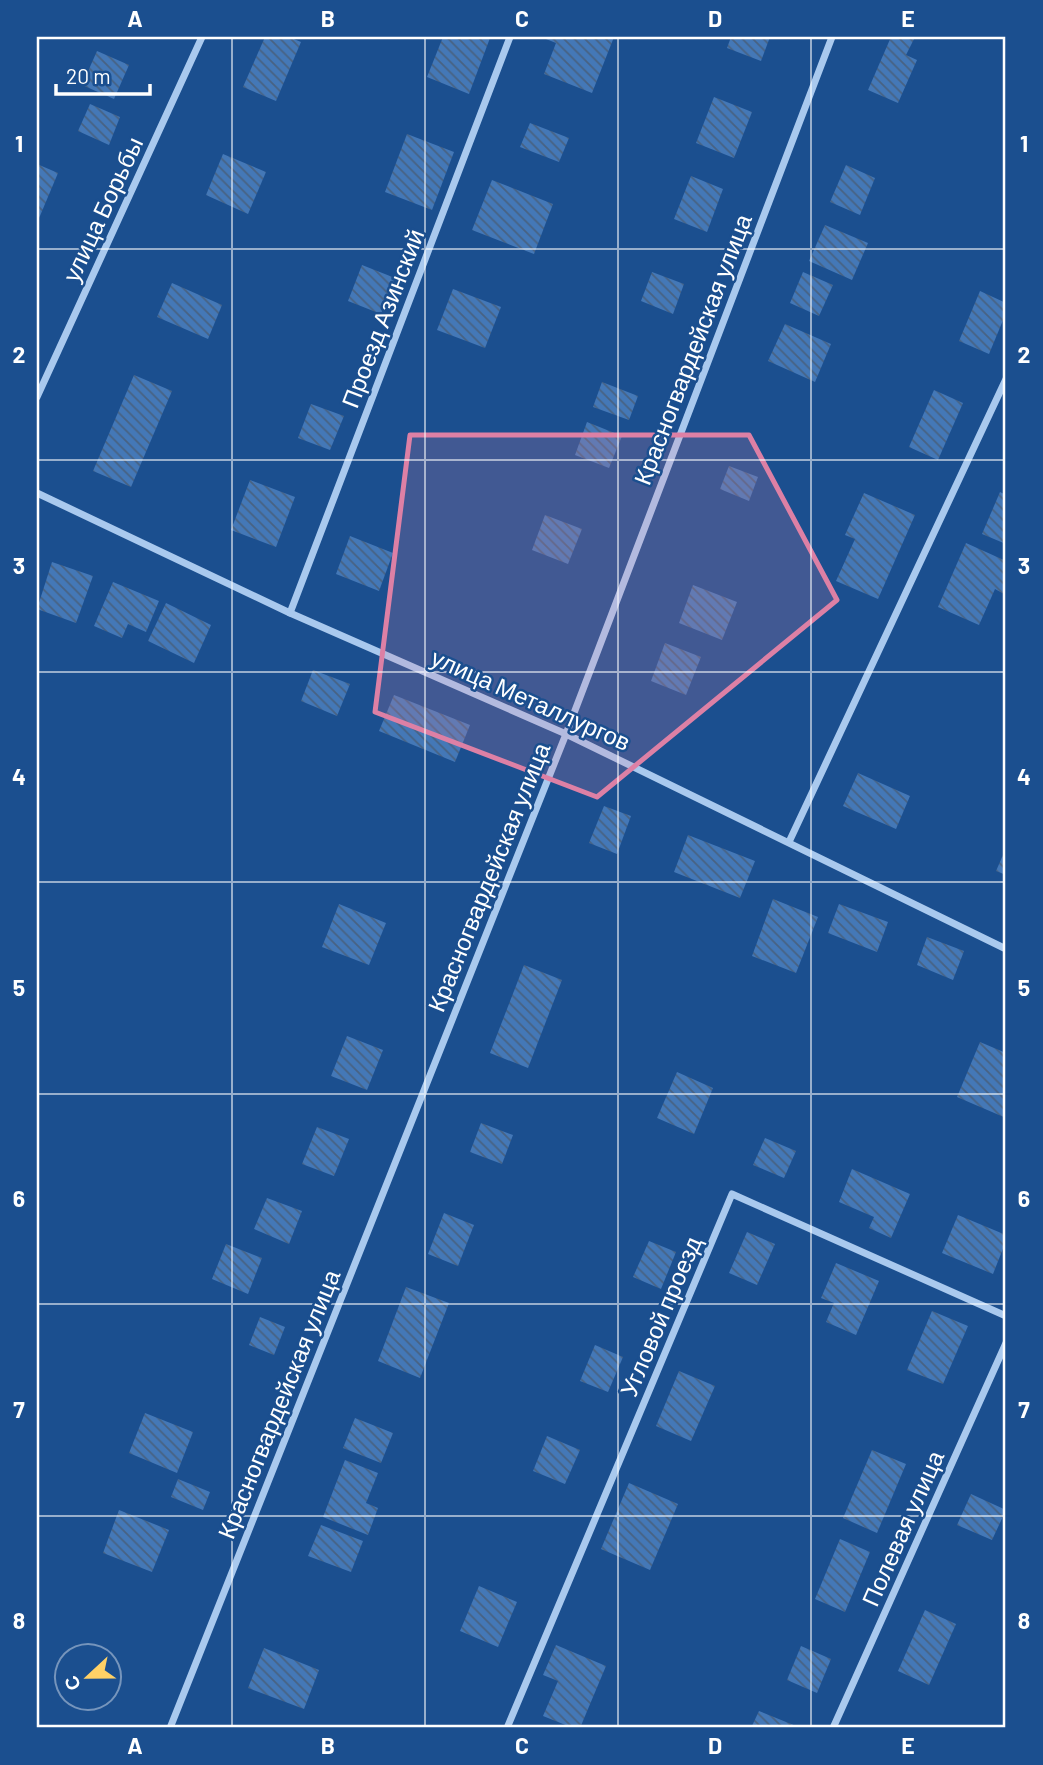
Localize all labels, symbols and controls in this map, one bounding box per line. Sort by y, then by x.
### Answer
text: A [127,4,143,32]
text: B [321,4,335,32]
text: C [515,4,529,32]
text: D [708,4,722,32]
text: E [901,4,915,32]
scale bar [56,52,150,96]
text: 20 m [66,63,111,88]
text: 1 [15,129,23,157]
text: 1 [1020,129,1028,157]
street label: улица Борьбы [56,132,148,286]
street label: Красногвардейская улица [627,209,757,488]
street label: Проезд Азинский [335,225,429,411]
text: 2 [13,340,25,368]
text: 2 [1018,340,1030,368]
text: 3 [13,551,25,579]
text: 3 [1018,551,1030,579]
street label: улица Металлургов [427,642,635,756]
street label: Красногвардейская улица [421,738,556,1016]
text: 4 [12,762,26,790]
text: 4 [1017,762,1031,790]
text: 5 [13,973,25,1001]
text: 5 [1018,973,1030,1001]
text: 6 [13,1184,25,1212]
text: 6 [1018,1184,1030,1212]
street label: Угловой проезд [613,1232,707,1400]
street label: Красногвардейская улица [211,1265,346,1543]
text: 7 [13,1395,25,1423]
text: 7 [1018,1395,1030,1423]
street label: Полевая улица [855,1445,949,1610]
text: 8 [13,1606,25,1634]
text: 8 [1018,1606,1030,1634]
north arrow [52,1642,122,1712]
text: С [58,1673,85,1694]
text: A [127,1731,143,1759]
text: B [321,1731,335,1759]
text: C [515,1731,529,1759]
text: D [708,1731,722,1759]
text: E [901,1731,915,1759]

